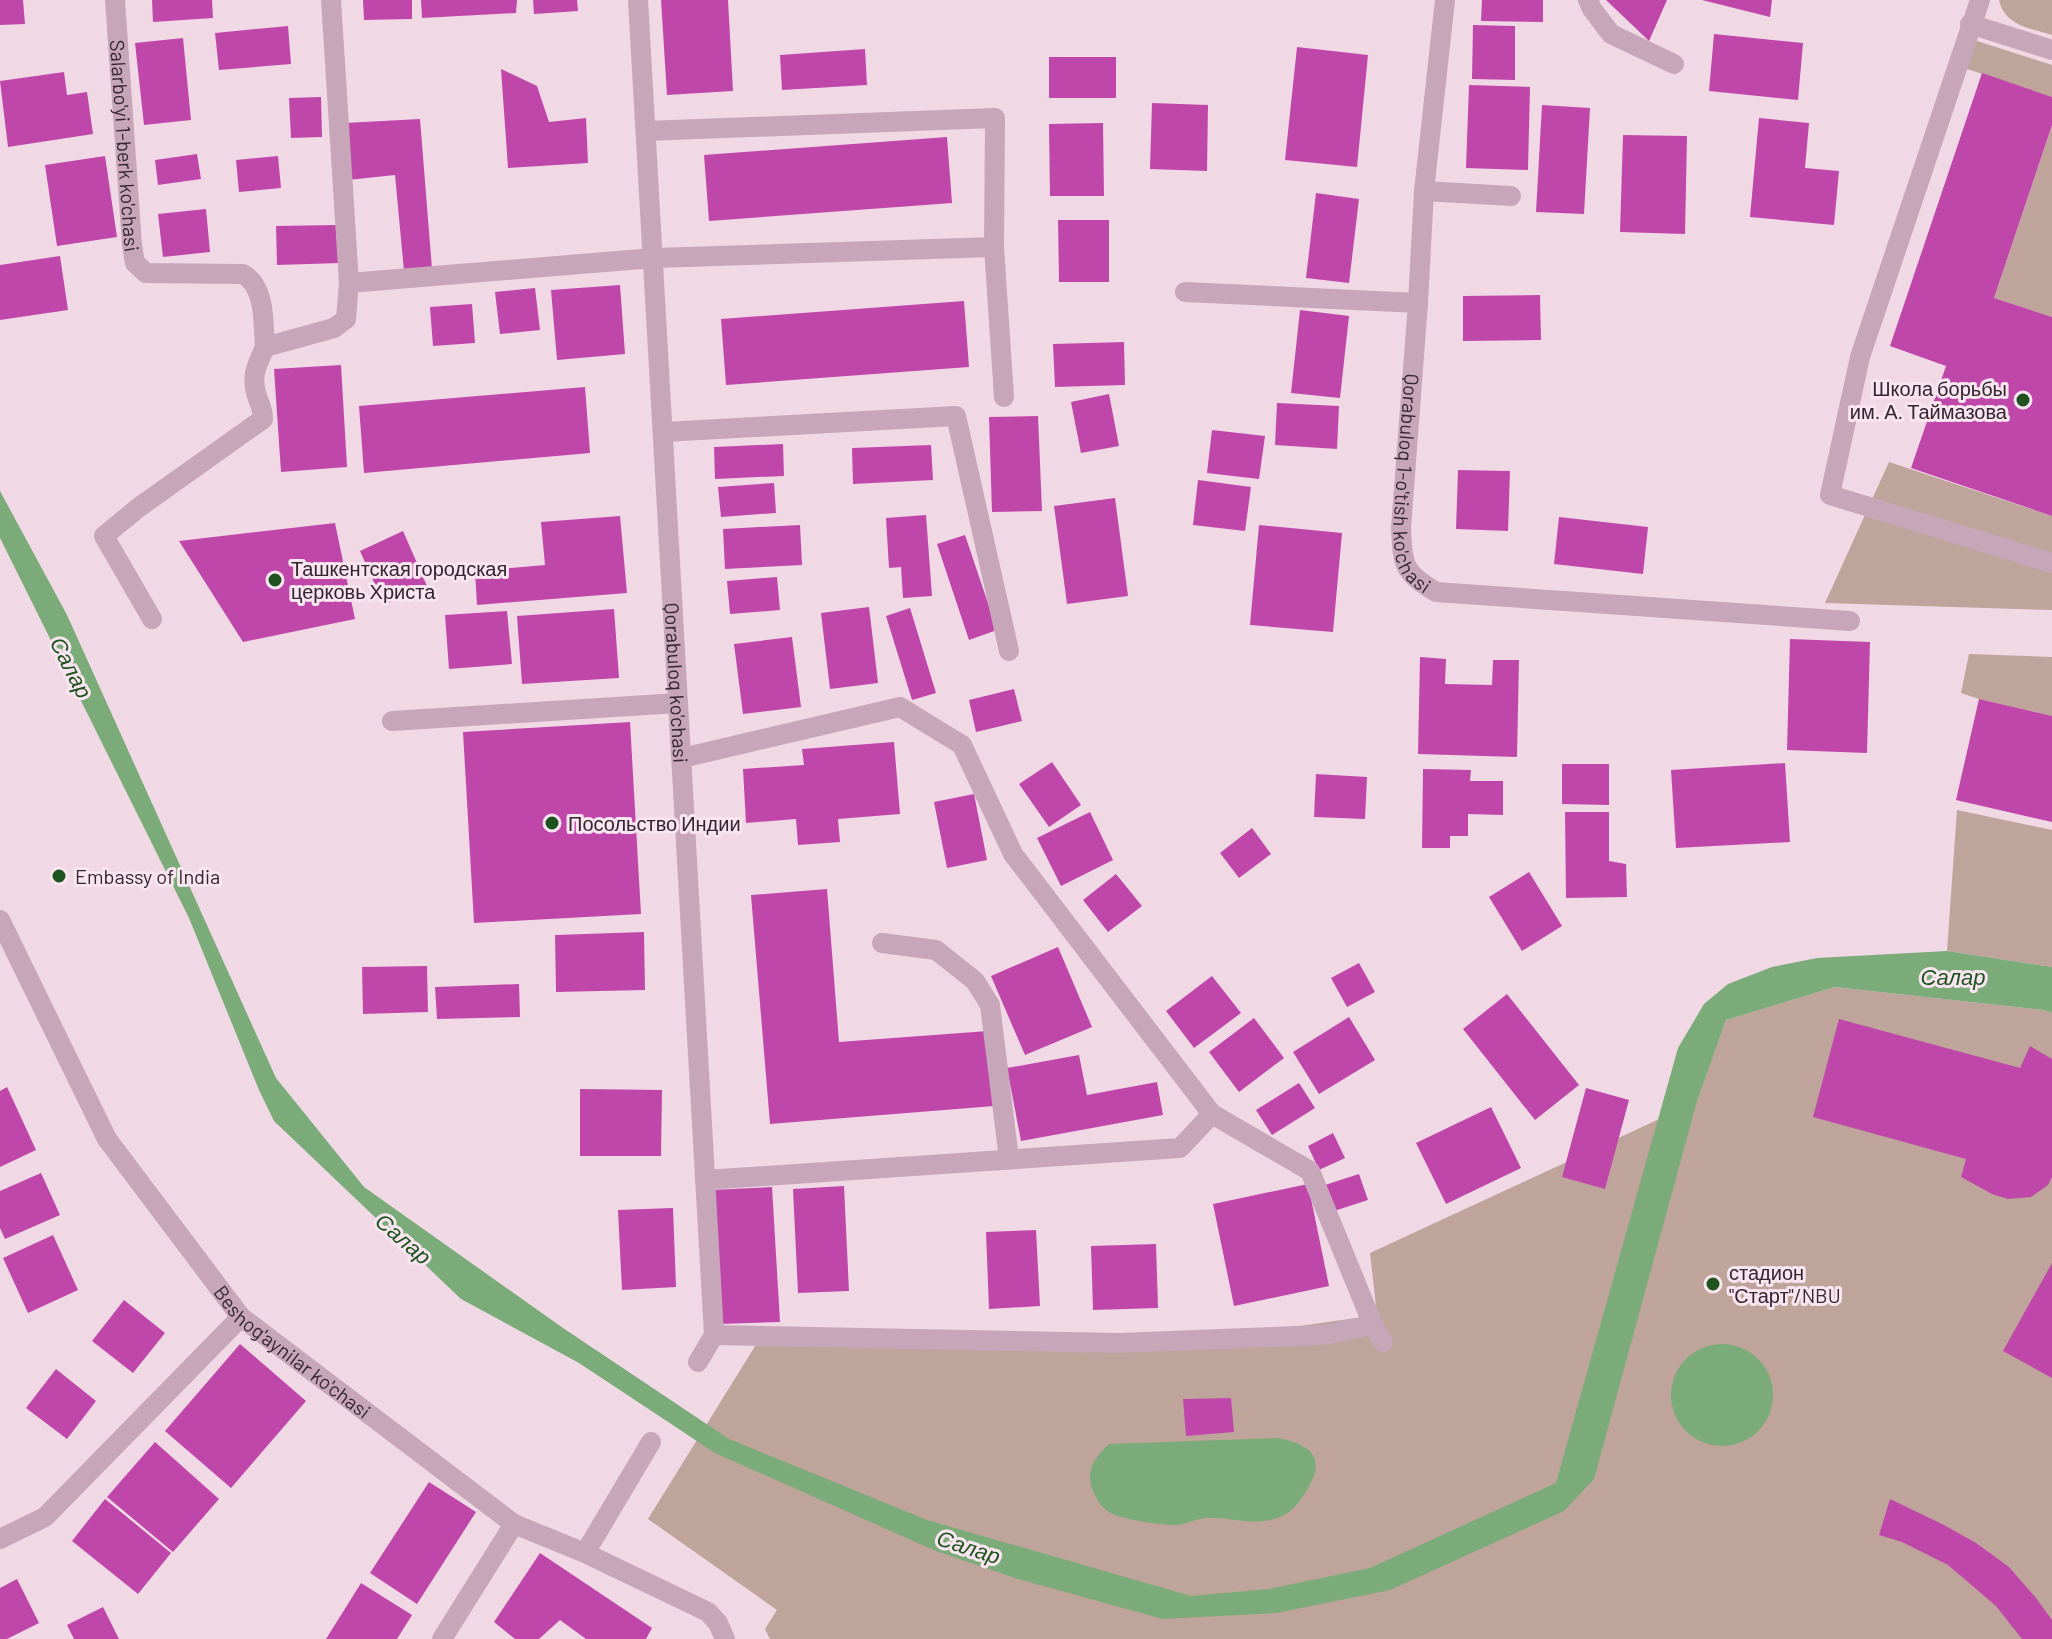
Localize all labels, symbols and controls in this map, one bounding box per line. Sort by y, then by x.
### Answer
street label: Salarbo'yi 1-berk ko'chasi [106,39,145,253]
street label: Qorabuloq 1-o'tish ko'chasi [1389,373,1436,598]
place label: Школа борьбы им. А. Таймазова [1850,376,2008,423]
marker: Школа борьбы им. А. Таймазова [2014,391,2032,409]
place label: Ташкентская городская церковь Христа [291,556,507,603]
marker: Ташкентская городская церковь Христа [266,571,284,589]
street label: Qorabuloq ko'chasi [660,602,693,764]
water label: Салар [45,632,98,702]
place label: Посольство Индии [568,811,741,835]
marker: Посольство Индии [543,814,561,832]
place label: Embassy of India [75,864,220,888]
marker: Embassy of India [50,867,68,885]
water label: Салар [1920,963,1986,990]
water label: Салар [370,1207,437,1270]
place label: стадион "Старт"/NBU [1729,1260,1841,1307]
marker: стадион "Старт"/NBU [1704,1275,1722,1293]
street label: Beshog'aynilar ko'chasi [209,1280,376,1423]
water label: Салар [934,1524,1004,1569]

